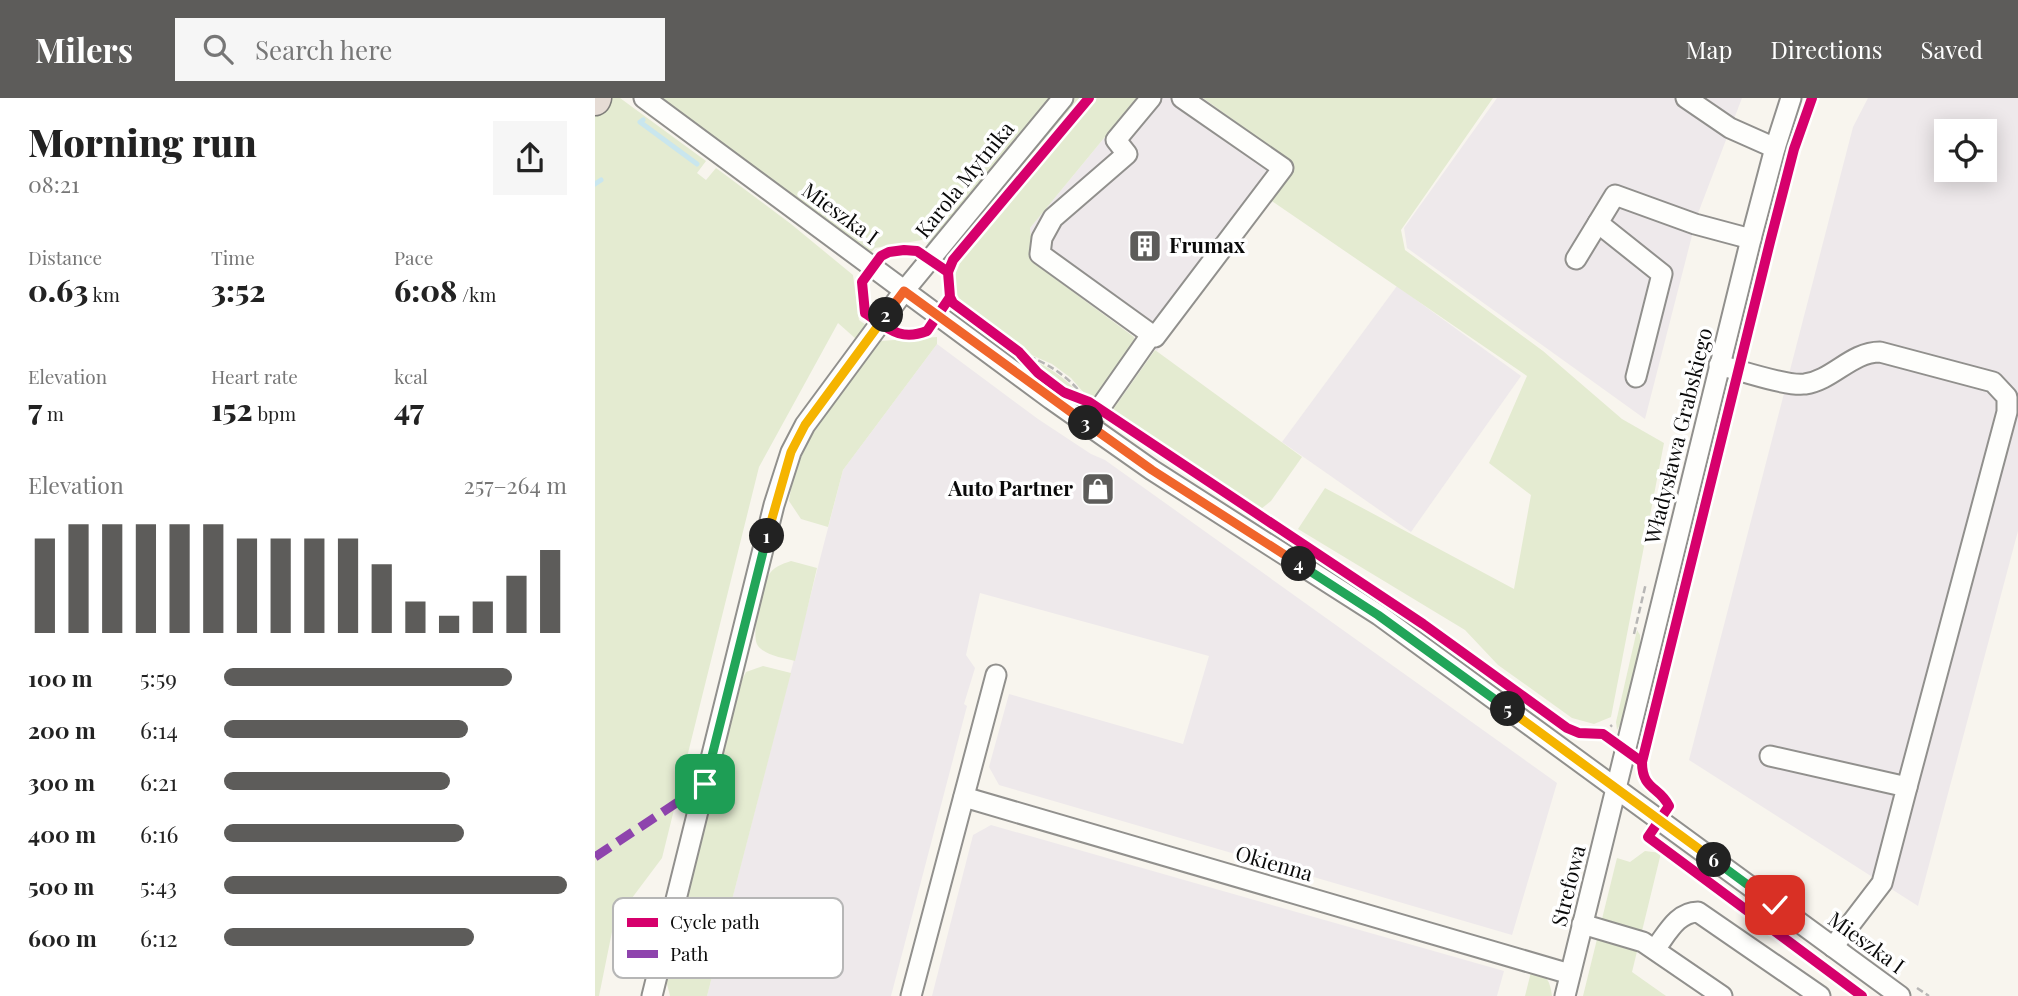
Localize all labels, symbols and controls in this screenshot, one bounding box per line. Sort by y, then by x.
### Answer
search box [175,18,665,81]
text: Milers [35,27,133,71]
icon: search [199,30,237,68]
text: Search here [255,32,392,67]
text: Map [1686,33,1732,65]
text: Directions [1770,33,1883,65]
text: Saved [1921,33,1983,65]
street label: Karola Mytnika [908,114,1019,243]
text: Morning run [28,116,257,167]
map controls [1934,119,1997,182]
button: locate [1934,119,1997,182]
button: share [493,121,567,195]
text: 08:21 [28,168,79,199]
street label: Mieszka I [797,175,885,250]
building icon: Frumax [1126,227,1164,265]
place label: Frumax [1169,230,1246,258]
text: Distance [28,244,102,270]
text: Time [211,244,255,270]
text: Pace [394,244,433,270]
text: 0.63 [28,270,88,310]
text: 3:52 [211,270,265,310]
text: 6:08 [394,270,457,310]
text: km [88,281,120,307]
text: /km [457,281,496,307]
pin: 2 [869,298,903,332]
text: 2 [881,301,890,327]
street label: Władysława Grabskiego [1636,325,1717,547]
text: Elevation [28,363,107,389]
text: Heart rate [211,363,298,389]
text: kcal [394,363,428,389]
text: 7 [28,389,42,429]
text: 152 [211,389,253,429]
text: 47 [394,389,424,429]
text: m [42,400,64,426]
text: bpm [253,400,296,426]
pin: 3 [1069,406,1103,440]
text: 3 [1081,409,1090,435]
text: Elevation [28,469,124,500]
text: 257–264 m [464,469,567,500]
shop icon: Auto Partner [1079,470,1117,508]
place label: Auto Partner [947,473,1073,501]
pin: 1 [749,518,785,554]
text: 1 [763,522,770,548]
pin: 4 [1281,546,1317,582]
text: 4 [1293,550,1304,576]
text: 100 m [28,662,93,693]
text: 5:59 [140,662,177,693]
pin: 5 [1490,692,1525,726]
text: 5 [1503,695,1512,721]
text: 200 m [28,714,96,745]
text: 6:14 [140,714,178,745]
pin [675,754,735,814]
icon: arrive [686,765,724,803]
text: 300 m [28,766,95,797]
text: 6:21 [140,766,178,797]
text: 400 m [28,818,96,849]
text: 6:16 [140,818,178,849]
street label: Okienna [1233,838,1317,887]
street label: Strefowa [1543,841,1591,929]
pin: 6 [1697,842,1731,878]
text: 6 [1708,846,1719,872]
text: 500 m [28,870,94,901]
text: 5:43 [140,870,177,901]
pin [1745,875,1805,935]
icon: check [1756,886,1794,924]
legend [613,898,843,978]
street label: Mieszka I [1823,904,1911,979]
text: Cycle path [670,908,760,934]
text: 600 m [28,922,97,953]
text: 6:12 [140,922,178,953]
text: Path [670,940,708,966]

